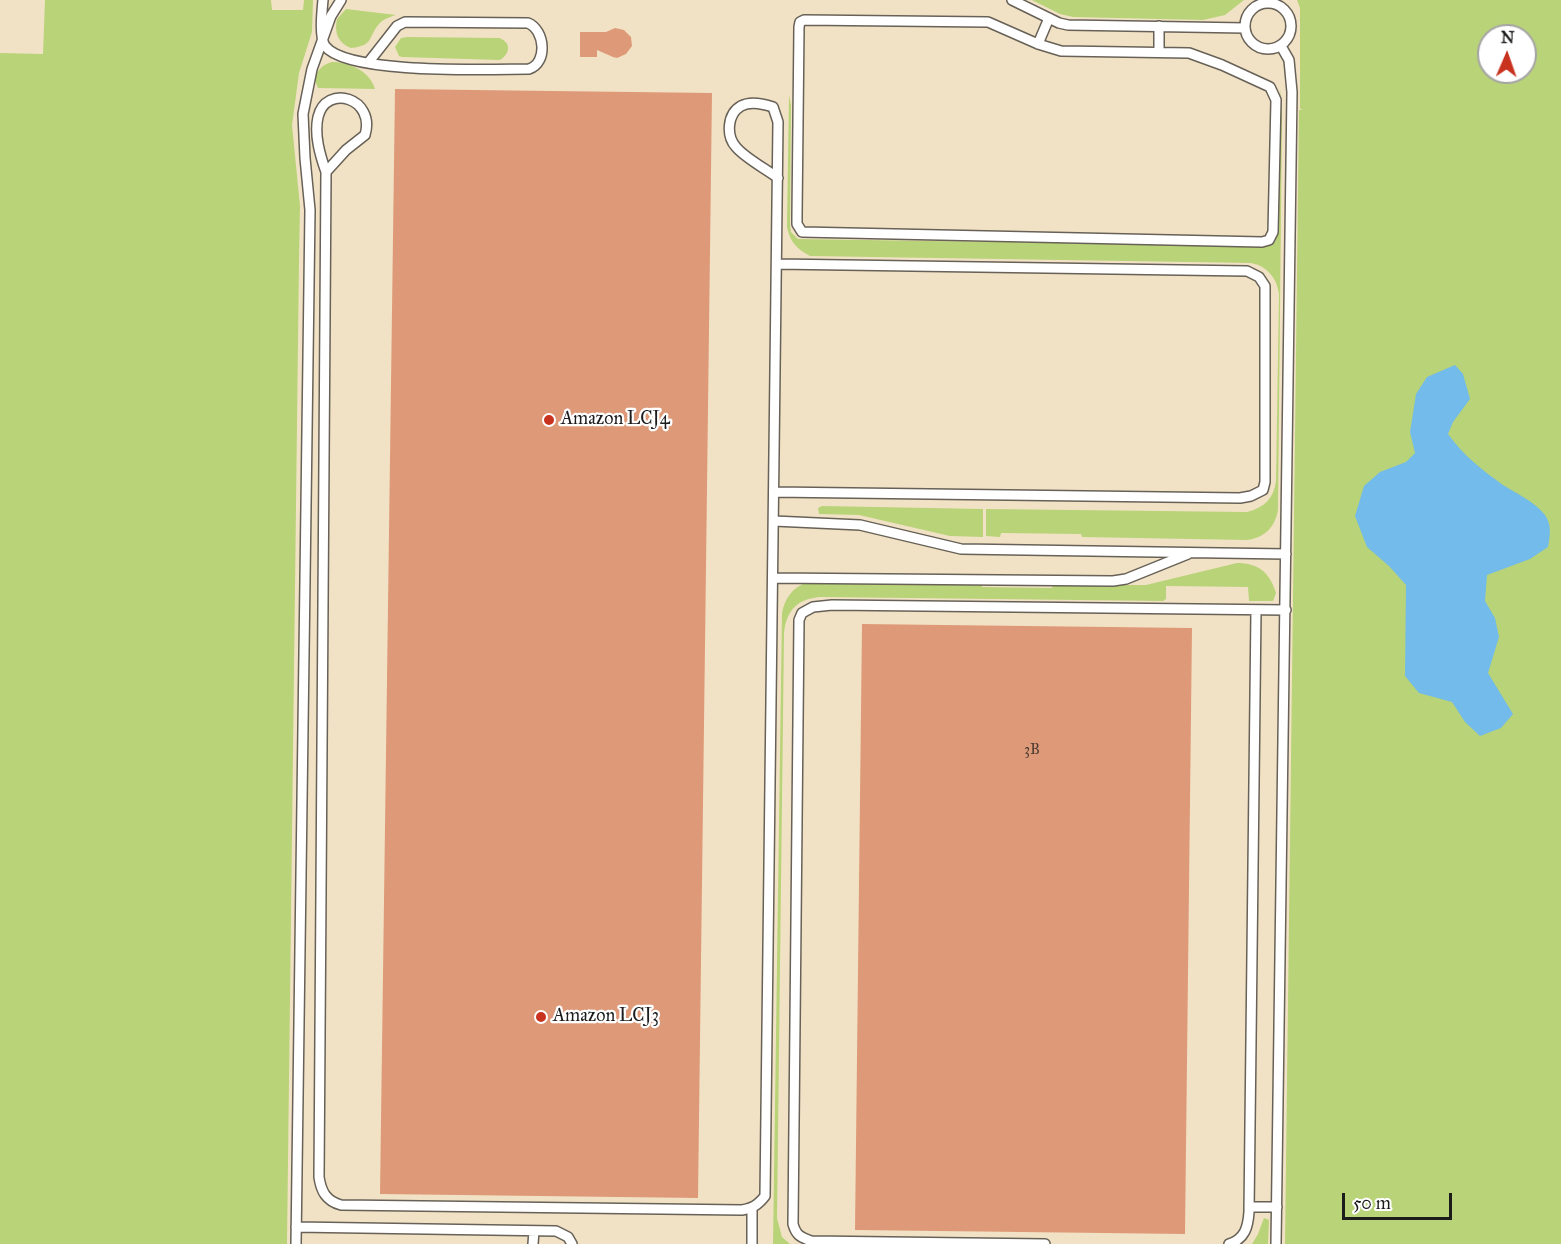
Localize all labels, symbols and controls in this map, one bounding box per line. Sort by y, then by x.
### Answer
north arrow [1477,24,1537,84]
text: N [1500,28,1515,47]
place label: Amazon LCJ4 [561,409,670,431]
marker: Amazon LCJ4 [542,413,556,427]
house number: 3B [1024,741,1040,759]
place label: Amazon LCJ3 [553,1006,659,1028]
marker: Amazon LCJ3 [534,1010,548,1024]
scale bar [1345,1181,1454,1219]
text: 50 m [1353,1192,1391,1214]

